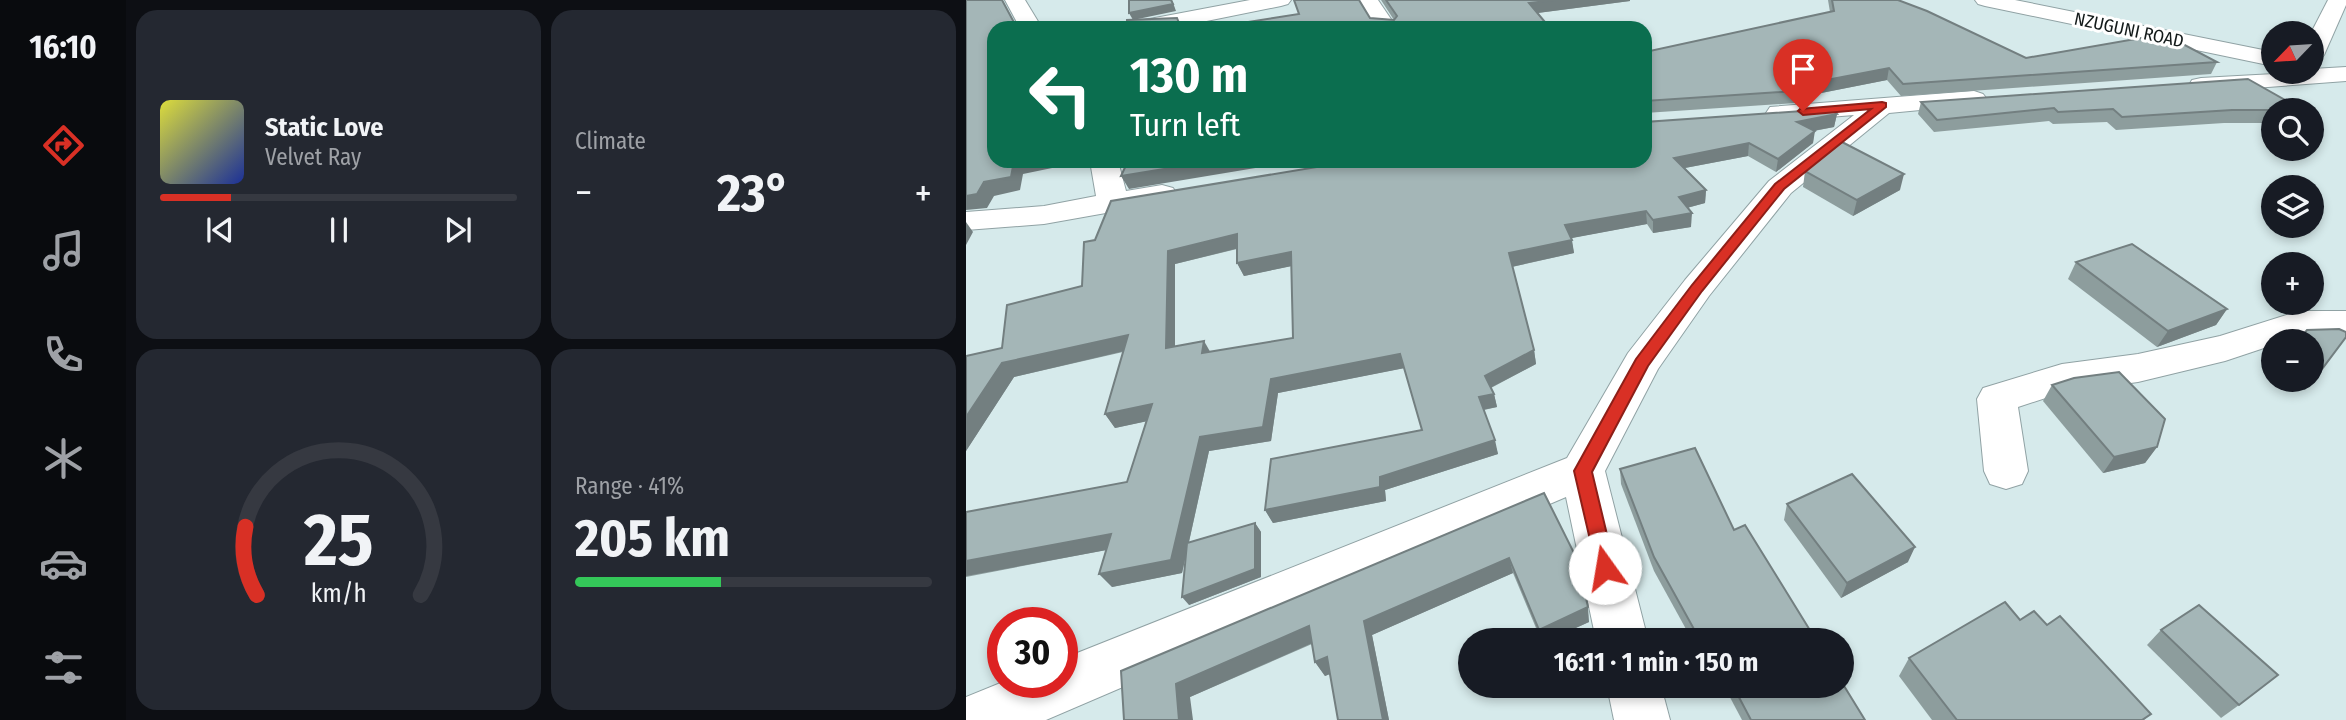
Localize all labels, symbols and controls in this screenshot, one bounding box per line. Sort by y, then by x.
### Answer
street label: NZUGUNI ROAD [2072,8,2186,52]
north arrow [2261,21,2324,84]
map controls [2261,21,2324,392]
text: 16:10 [29,28,97,66]
pin [1773,39,1833,111]
text: 130 m [1130,46,1248,105]
icon: left [1015,49,1106,140]
icon: arrive [1784,50,1822,88]
button: search [2261,98,2324,161]
text: Turn left [1130,106,1240,144]
text: Static Love [265,112,383,143]
icon: directions [39,121,88,170]
text: Climate [575,127,646,155]
text: Velvet Ray [265,143,361,171]
text: 23° [717,162,790,225]
text: − [575,170,592,216]
text: + [915,170,932,216]
button: layers [2261,175,2324,238]
icon: previous [201,211,239,249]
icon: pause [320,211,358,249]
icon: next [439,211,477,249]
icon: music [39,226,88,275]
button: + [2261,252,2324,315]
button: − [2261,329,2324,392]
icon: phone [39,330,88,379]
icon: climate [39,434,88,483]
text: Range · 41% [575,472,684,500]
text: 25 [303,498,373,585]
text: 205 km [575,507,730,570]
position arrow [1568,531,1642,605]
icon: car [39,539,88,588]
text: km/h [311,579,366,609]
speed limit sign: 30 [987,607,1078,698]
icon: filters [39,643,88,692]
text: 16:11 · 1 min · 150 m [1554,647,1758,678]

